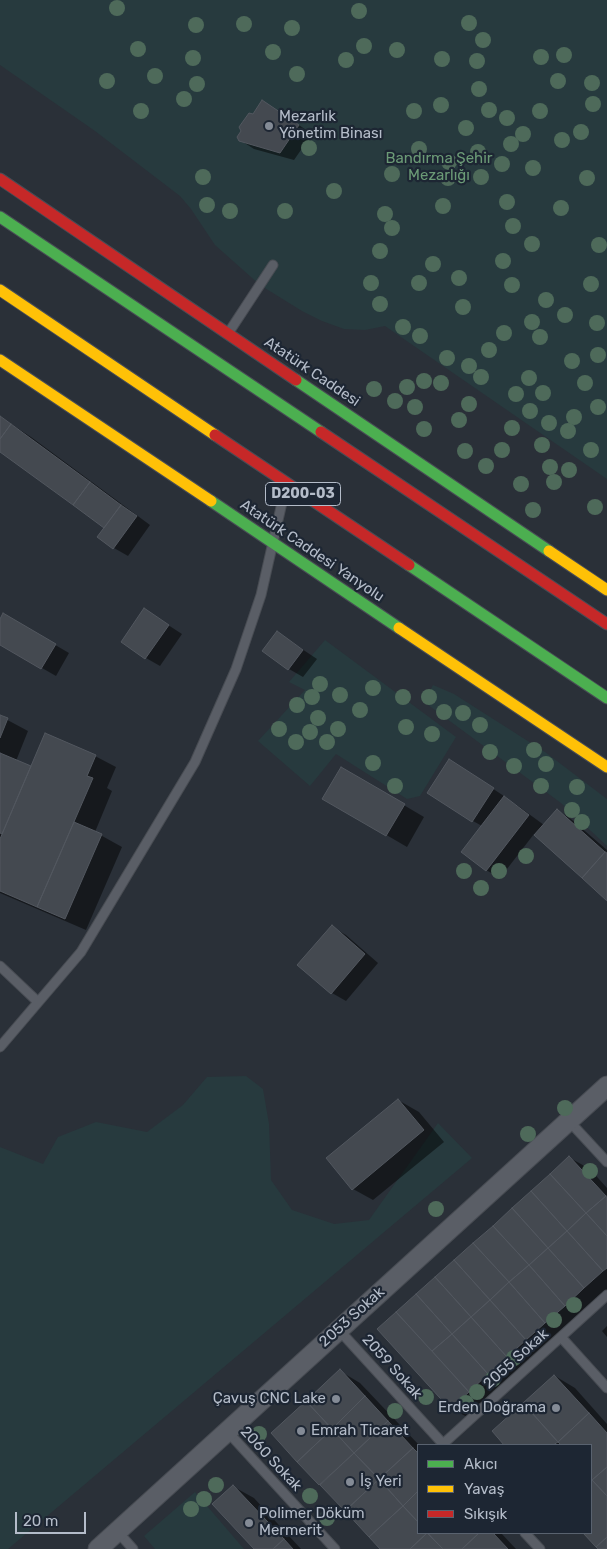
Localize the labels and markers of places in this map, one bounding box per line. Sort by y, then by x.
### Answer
place label: Mezarlık Yönetim Binası [279,108,382,143]
marker: Mezarlık Yönetim Binası [263,120,275,132]
place label: Çavuş CNC Lake [213,1390,326,1408]
marker: Çavuş CNC Lake [330,1393,342,1405]
place label: Erden Doğrama [438,1399,546,1417]
marker: Erden Doğrama [550,1402,562,1414]
place label: Emrah Ticaret [311,1422,409,1440]
marker: Emrah Ticaret [295,1425,307,1437]
place label: İş Yeri [360,1473,402,1491]
marker: İş Yeri [344,1476,356,1488]
place label: Polimer Döküm Mermerit [259,1505,365,1540]
marker: Polimer Döküm Mermerit [243,1517,255,1529]

